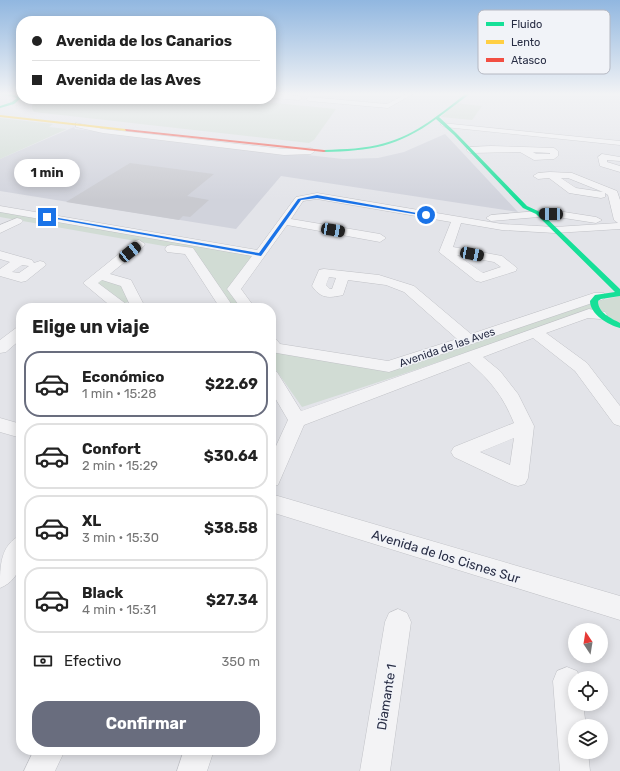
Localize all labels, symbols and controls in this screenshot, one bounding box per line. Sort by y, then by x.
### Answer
legend [478,10,610,74]
text: Fluido [511,18,542,31]
text: Avenida de los Canarios [56,32,232,50]
text: Lento [511,36,540,49]
text: Atasco [511,54,546,67]
text: Avenida de las Aves [56,71,201,89]
callout: 1 min [14,159,80,187]
text: 1 min [30,165,64,180]
route start [417,206,435,224]
route end [38,208,56,226]
car [539,208,563,220]
car [320,222,346,238]
car [117,240,143,264]
car [459,246,485,262]
text: Elige un viaje [32,316,149,338]
street label: Avenida de las Aves [397,325,497,370]
icon: car [34,366,70,402]
text: Económico [82,368,164,386]
text: $22.69 [205,375,258,393]
text: 1 min · 15:28 [82,386,157,401]
icon: car [34,438,70,474]
text: Confort [82,440,141,458]
text: $30.64 [204,447,258,465]
text: 2 min · 15:29 [82,458,158,473]
icon: car [34,510,70,546]
text: XL [82,512,101,530]
text: $38.58 [204,519,258,537]
street label: Avenida de los Cisnes Sur [370,527,522,586]
text: 3 min · 15:30 [82,530,159,545]
icon: car [34,582,70,618]
text: Black [82,584,123,602]
text: $27.34 [206,591,258,609]
text: 4 min · 15:31 [82,602,156,617]
north arrow [568,623,608,663]
map controls [568,623,608,759]
icon: cash [32,650,54,672]
text: Efectivo [64,652,121,670]
text: 350 m [221,654,260,669]
street label: Diamante 1 [374,663,399,731]
button: locate [568,671,608,711]
button: Confirmar [32,701,260,747]
button: layers [568,719,608,759]

